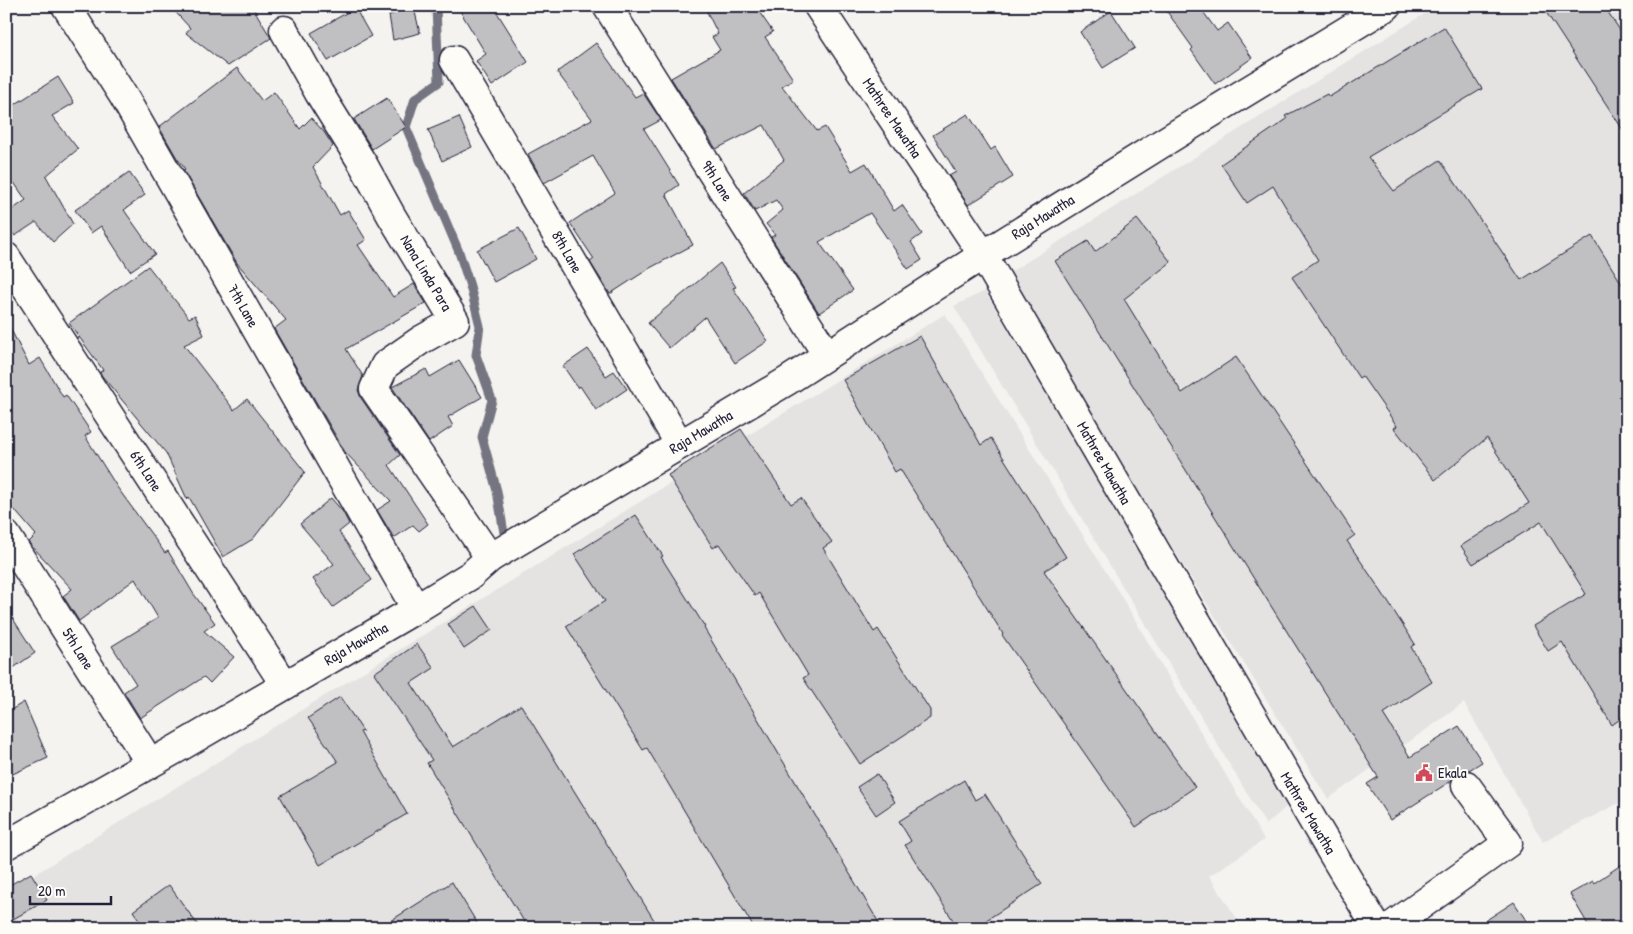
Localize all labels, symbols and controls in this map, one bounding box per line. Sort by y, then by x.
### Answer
street label: Mathree Mawatha [858,74,927,162]
street label: 9th Lane [697,156,738,205]
street label: Raja Mawatha [1007,189,1078,244]
street label: 8th Lane [547,227,588,277]
street label: Nana Linda Para [395,231,458,315]
street label: 7th Lane [223,280,264,331]
street label: Raja Mawatha [665,404,736,459]
street label: Mathree Mawatha [1072,417,1137,508]
street label: 6th Lane [125,446,168,495]
street label: Raja Mawatha [320,617,392,670]
street label: 5th Lane [57,624,99,674]
place label: Ekala [1438,762,1467,783]
public building icon: Ekala [1414,763,1434,783]
street label: Mathree Mawatha [1276,768,1341,858]
scale bar [30,874,111,906]
text: 20 m [38,880,65,901]

